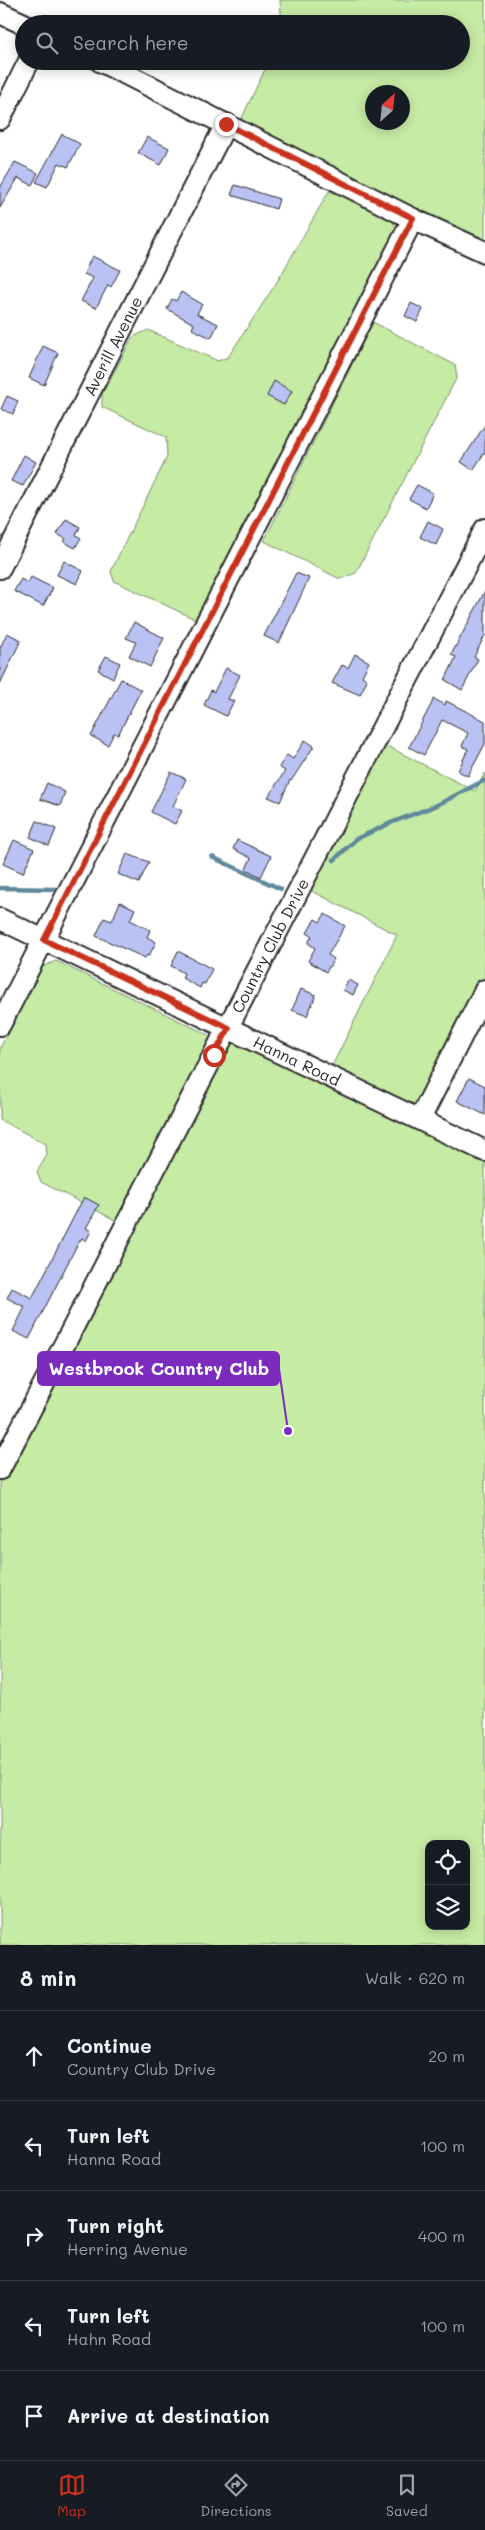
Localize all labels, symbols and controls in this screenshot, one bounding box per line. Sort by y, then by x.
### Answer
search box [15,15,470,70]
icon: search [33,29,61,57]
text: Search here [73,30,189,55]
north arrow [365,85,410,130]
route end [215,113,238,136]
street label: Averill Avenue [78,292,147,399]
street label: Country Club Drive [226,874,313,1016]
street label: Hanna Road [250,1031,344,1090]
route start [203,1044,226,1067]
callout: Westbrook Country Club [38,1352,279,1385]
text: Westbrook Country Club [49,1356,269,1380]
map controls [425,1840,470,1930]
button: locate [425,1840,470,1885]
button: layers [425,1885,470,1930]
text: 8 min [20,1964,76,1991]
text: Walk · 620 m [365,1967,465,1988]
text: Continue [67,2033,152,2058]
icon: ahead [20,2042,48,2070]
text: 20 m [428,2045,465,2066]
text: Country Club Drive [67,2058,216,2079]
text: Turn left [67,2123,150,2148]
icon: left [20,2132,48,2160]
text: 100 m [420,2135,465,2156]
text: Hanna Road [67,2148,161,2169]
text: Turn right [67,2213,164,2238]
icon: right [20,2222,48,2250]
text: 400 m [418,2225,465,2246]
text: Herring Avenue [67,2238,188,2259]
text: Turn left [67,2303,150,2328]
icon: left [20,2312,48,2340]
text: 100 m [420,2315,465,2336]
text: Hahn Road [67,2328,151,2349]
icon: arrive [20,2402,48,2430]
text: Arrive at destination [67,2403,270,2428]
tab: Map [57,2471,86,2520]
tab: Directions [200,2471,272,2520]
tab: Saved [386,2471,428,2520]

